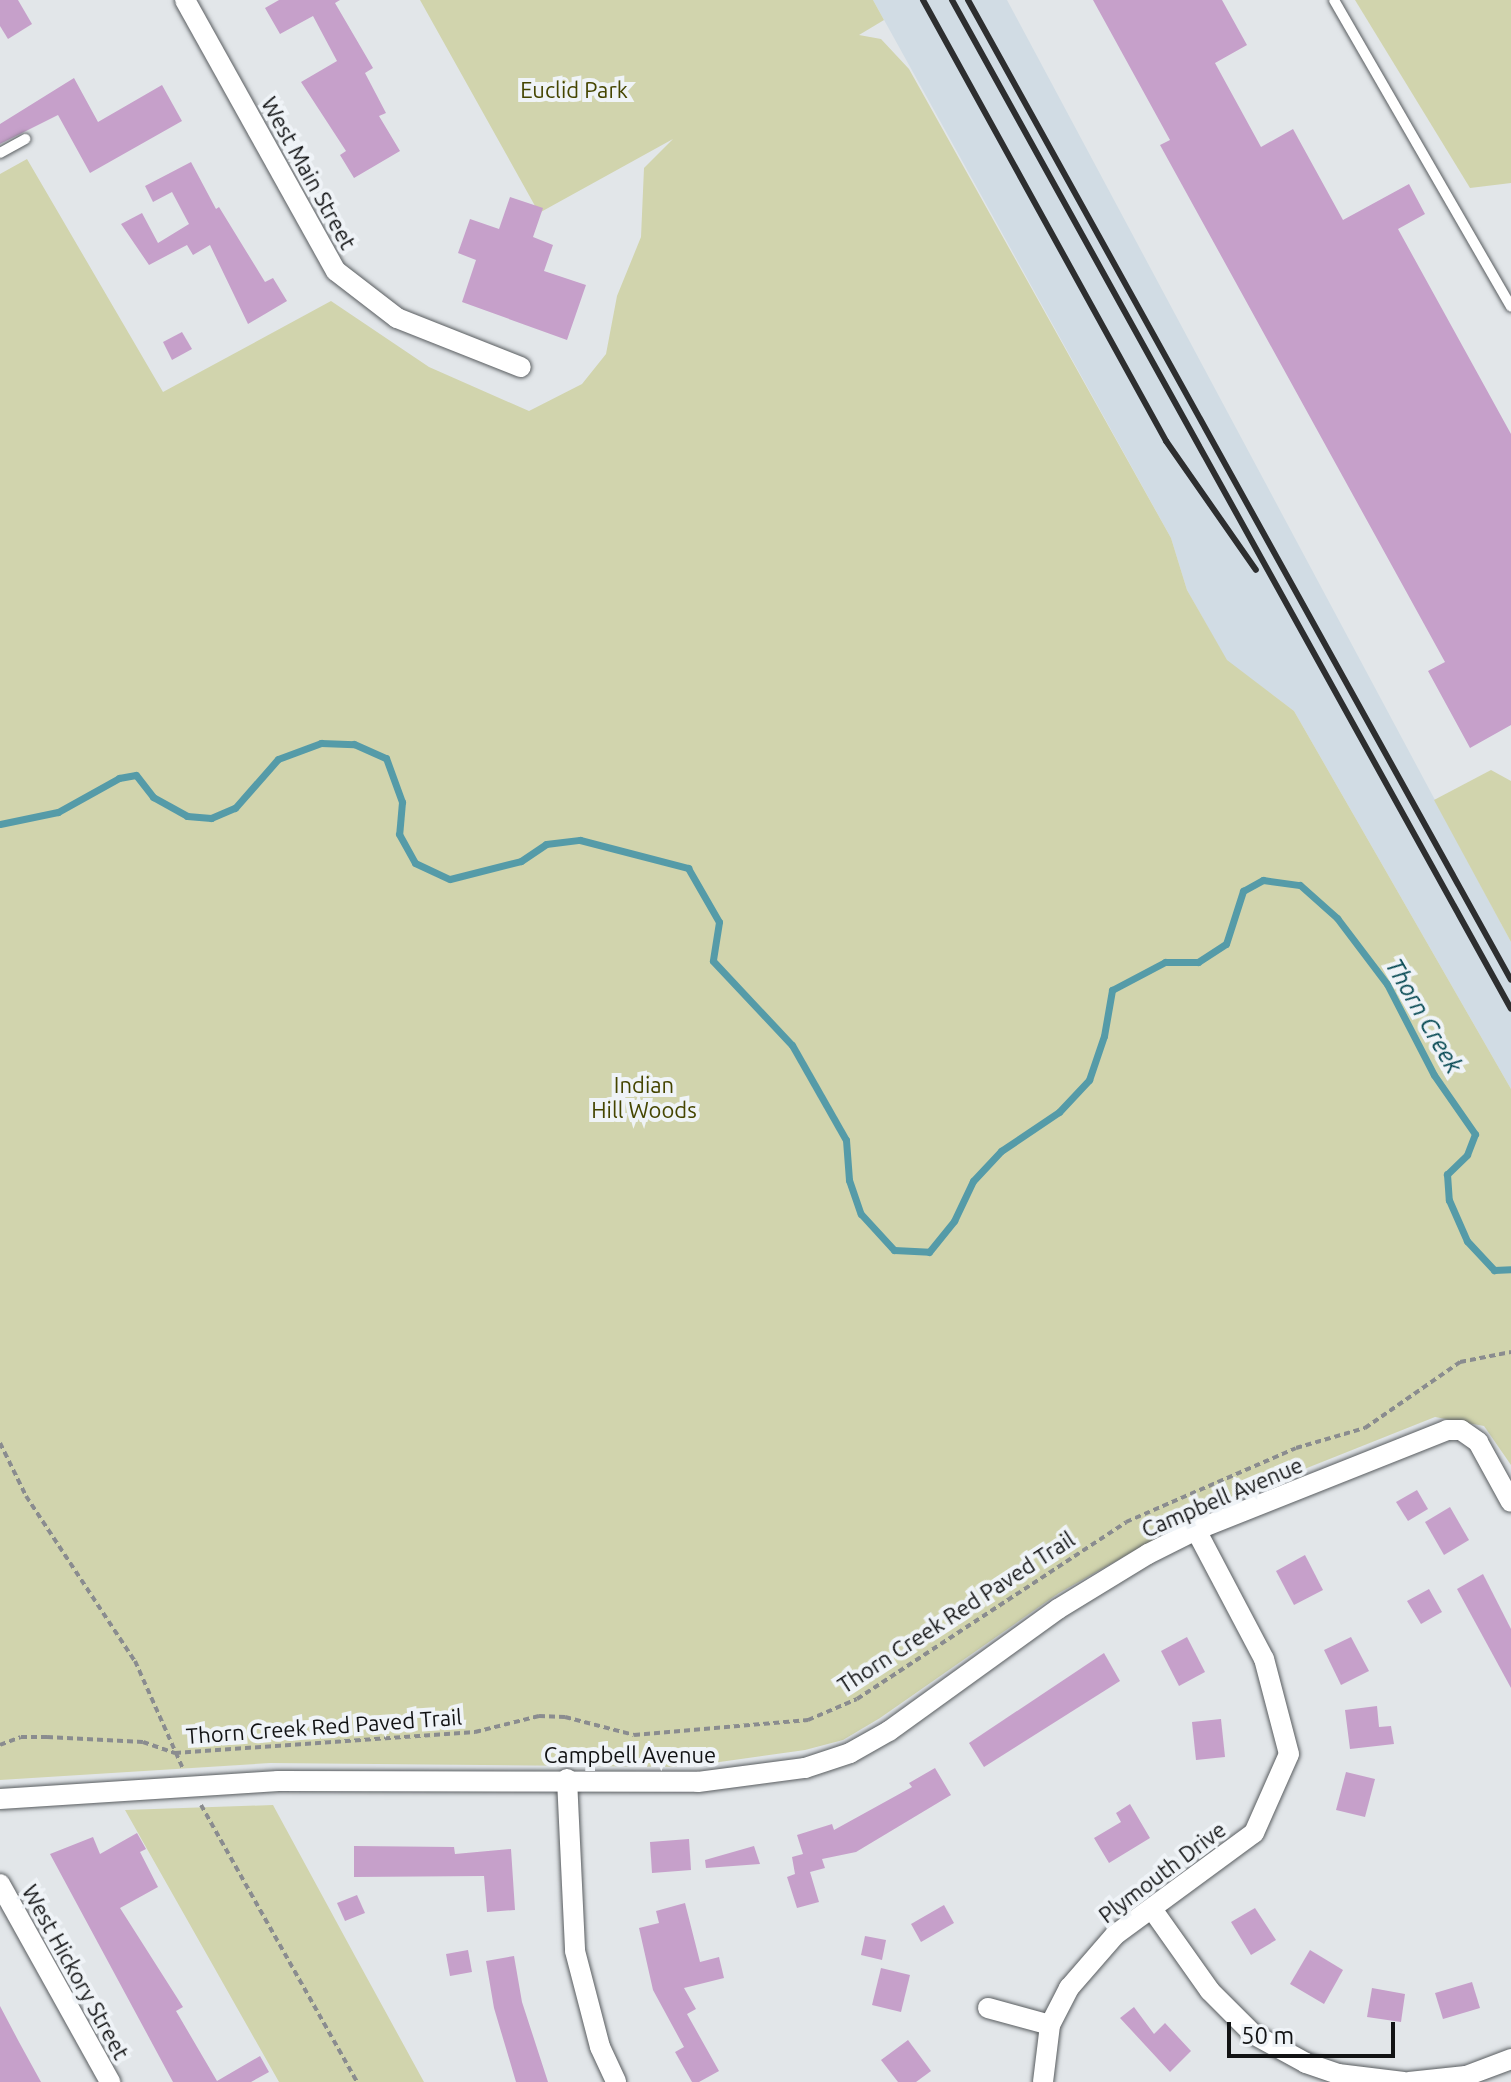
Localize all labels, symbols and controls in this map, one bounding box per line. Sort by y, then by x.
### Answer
park label: Euclid Park [520,77,628,103]
street label: West Main Street [256,92,362,254]
water label: Thorn Creek [1379,953,1469,1079]
park label: Indian Hill Woods [591,1071,697,1122]
street label: Campbell Avenue [1138,1451,1306,1543]
street label: Thorn Creek Red Paved Trail [833,1526,1079,1698]
street label: Thorn Creek Red Paved Trail [185,1703,463,1749]
street label: Campbell Avenue [544,1742,716,1768]
street label: Plymouth Drive [1093,1816,1231,1928]
street label: West Hickory Street [17,1880,135,2064]
scale bar [1231,2006,1399,2056]
text: 50 m [1241,2022,1294,2049]

